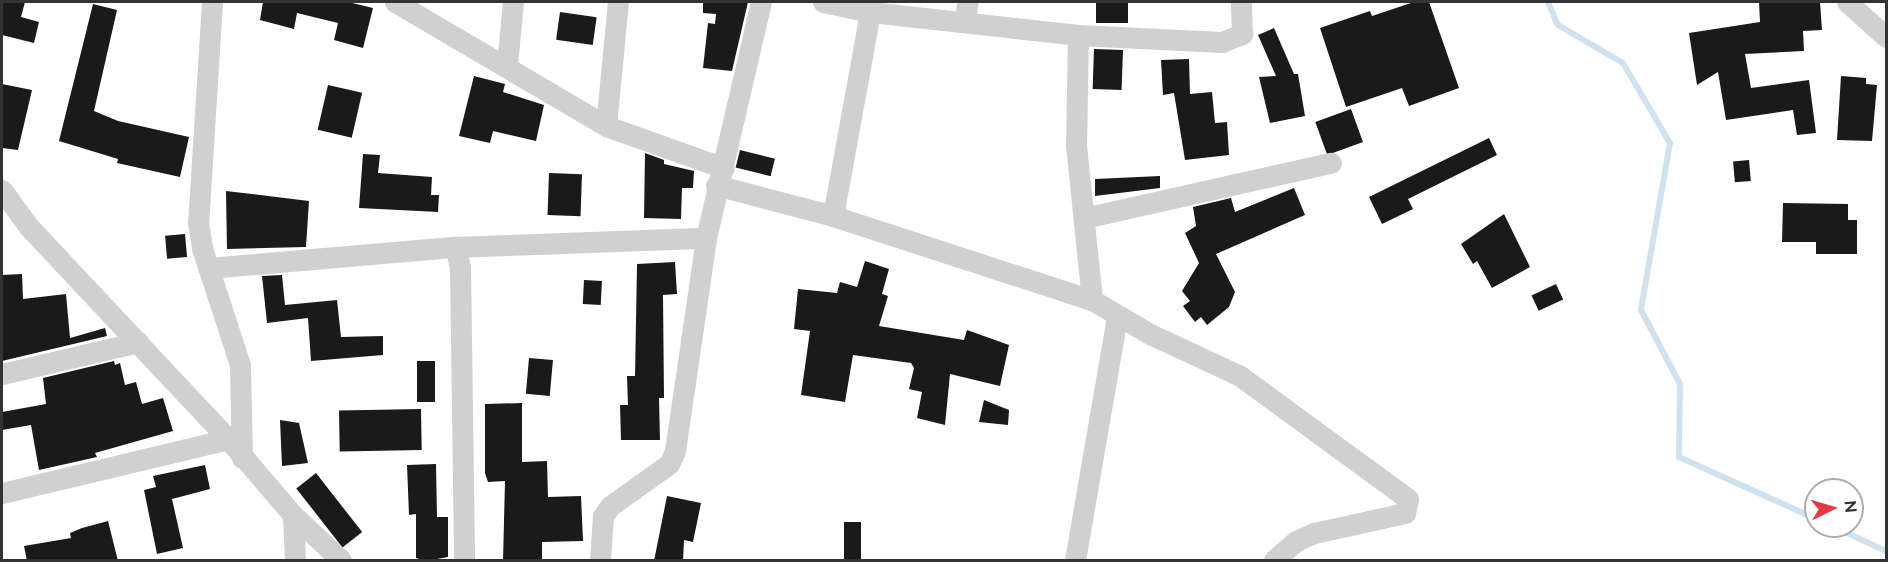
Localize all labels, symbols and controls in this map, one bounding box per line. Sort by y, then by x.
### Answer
north arrow [1804,478,1864,538]
text: N [1840,500,1860,513]

